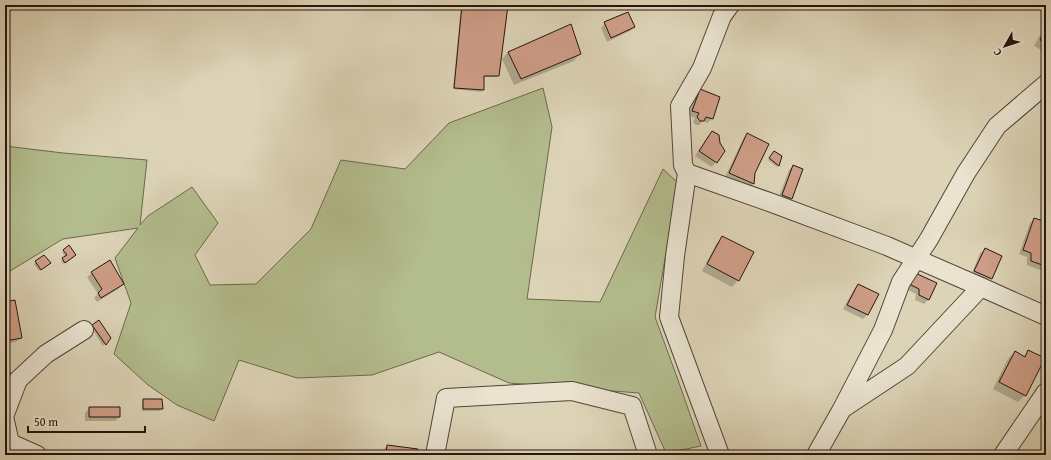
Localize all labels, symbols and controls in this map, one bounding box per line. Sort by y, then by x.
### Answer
north arrow [985,26,1025,66]
text: С [989,45,1005,60]
scale bar [28,408,145,434]
text: 50 m [34,413,58,430]

